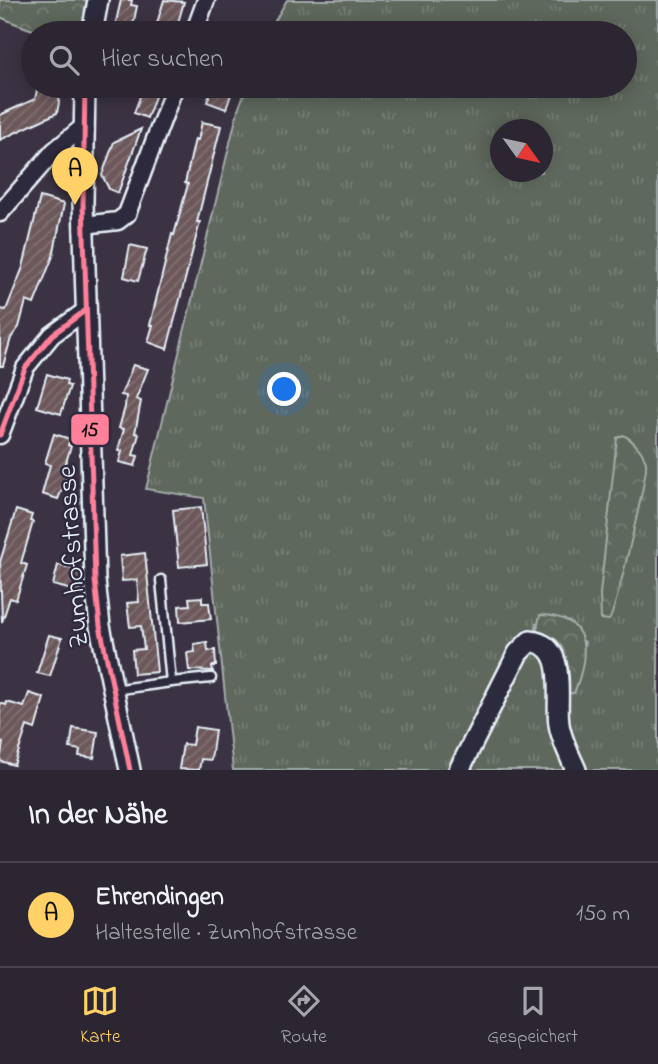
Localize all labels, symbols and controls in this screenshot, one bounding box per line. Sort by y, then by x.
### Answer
search box [21,21,637,98]
icon: search [45,41,83,79]
text: Hier suchen [101,41,223,79]
north arrow [490,119,553,182]
pin: A [52,147,98,205]
your location [267,372,301,406]
line badge: 15 [70,413,110,446]
text: 15 [82,418,99,445]
street label: Zumhofstrasse [48,464,101,649]
text: In der Nähe [28,794,168,838]
text: Ehrendingen [95,879,224,917]
text: A [44,898,58,931]
text: 150 m [576,898,630,931]
text: Haltestelle · Zumhofstrasse [95,917,357,950]
tab: Karte [80,982,120,1051]
tab: Route [281,982,327,1051]
tab: Gespeichert [487,982,578,1051]

